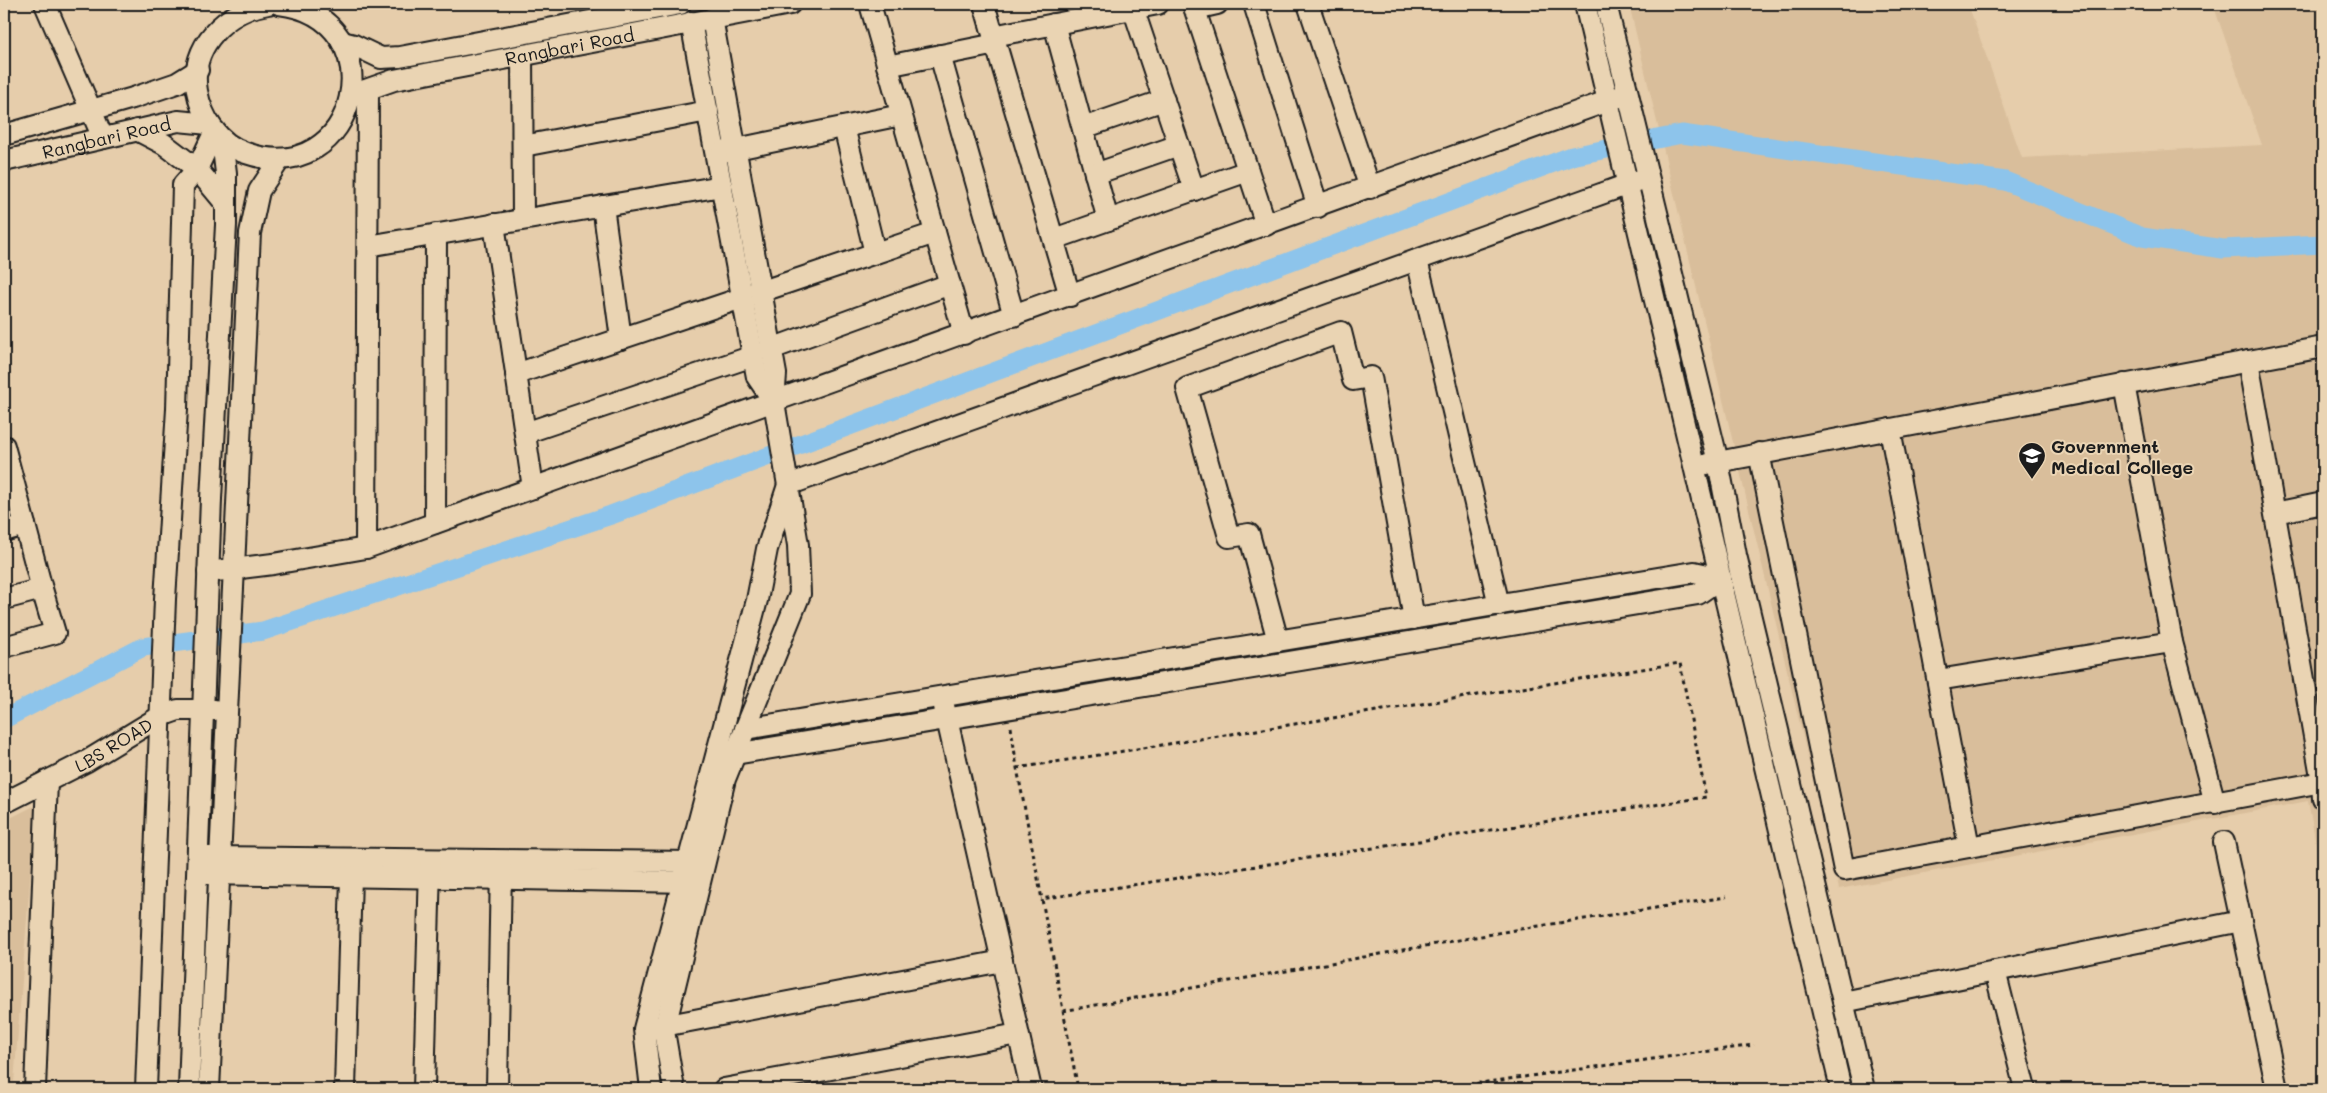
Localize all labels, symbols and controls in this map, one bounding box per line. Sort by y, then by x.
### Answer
street label: Rangbari Road [503,22,636,70]
street label: Rangbari Road [40,111,173,164]
place label: Government Medical College [2051,434,2193,479]
school or university icon: Government Medical College [2017,441,2047,480]
street label: LBS ROAD [70,712,157,777]

